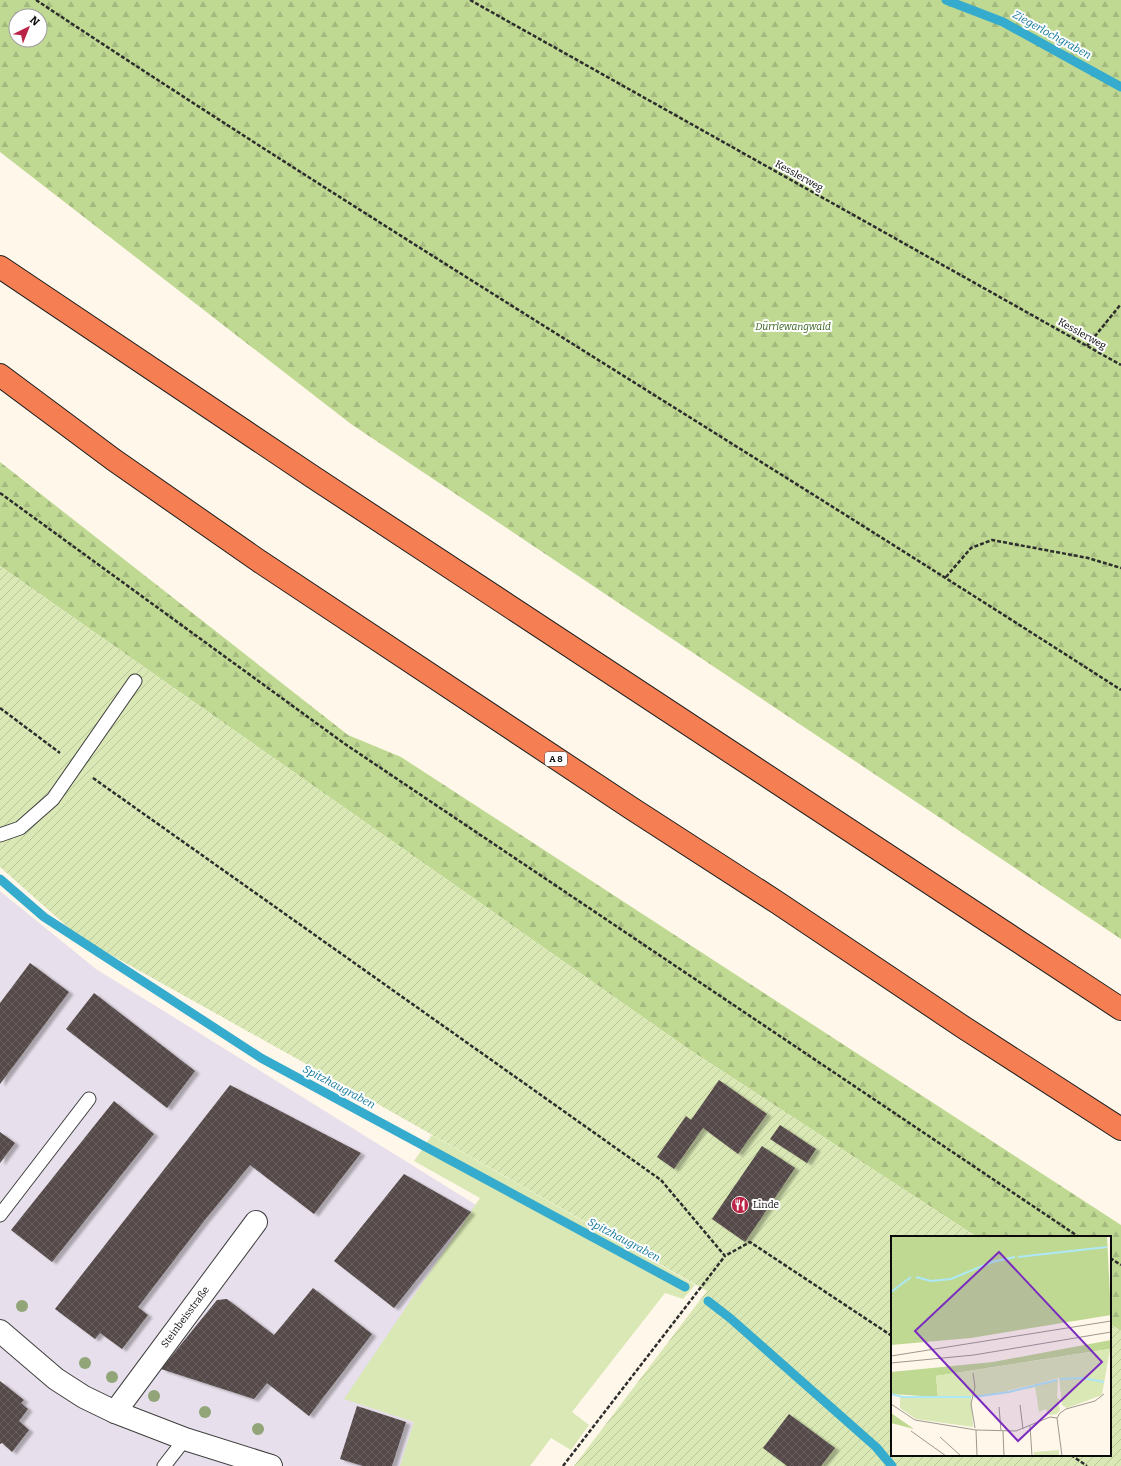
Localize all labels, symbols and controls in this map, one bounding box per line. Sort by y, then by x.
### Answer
north arrow [8,8,48,48]
water label: Ziegerlochgraben [1011,8,1094,62]
text: N [27,13,42,29]
street label: Kesslerweg [773,158,826,194]
street label: Kesslerweg [1056,316,1109,352]
park label: Dürrlewangwald [755,321,831,333]
road number: A 8 [545,752,567,766]
water label: Spitzhaugraben [301,1063,378,1112]
restaurant icon: Linde [730,1195,750,1215]
place label: Linde [753,1199,779,1211]
water label: Spitzhaugraben [586,1216,663,1265]
inset map [891,1236,1111,1456]
street label: Steinbeisstraße [159,1284,212,1350]

